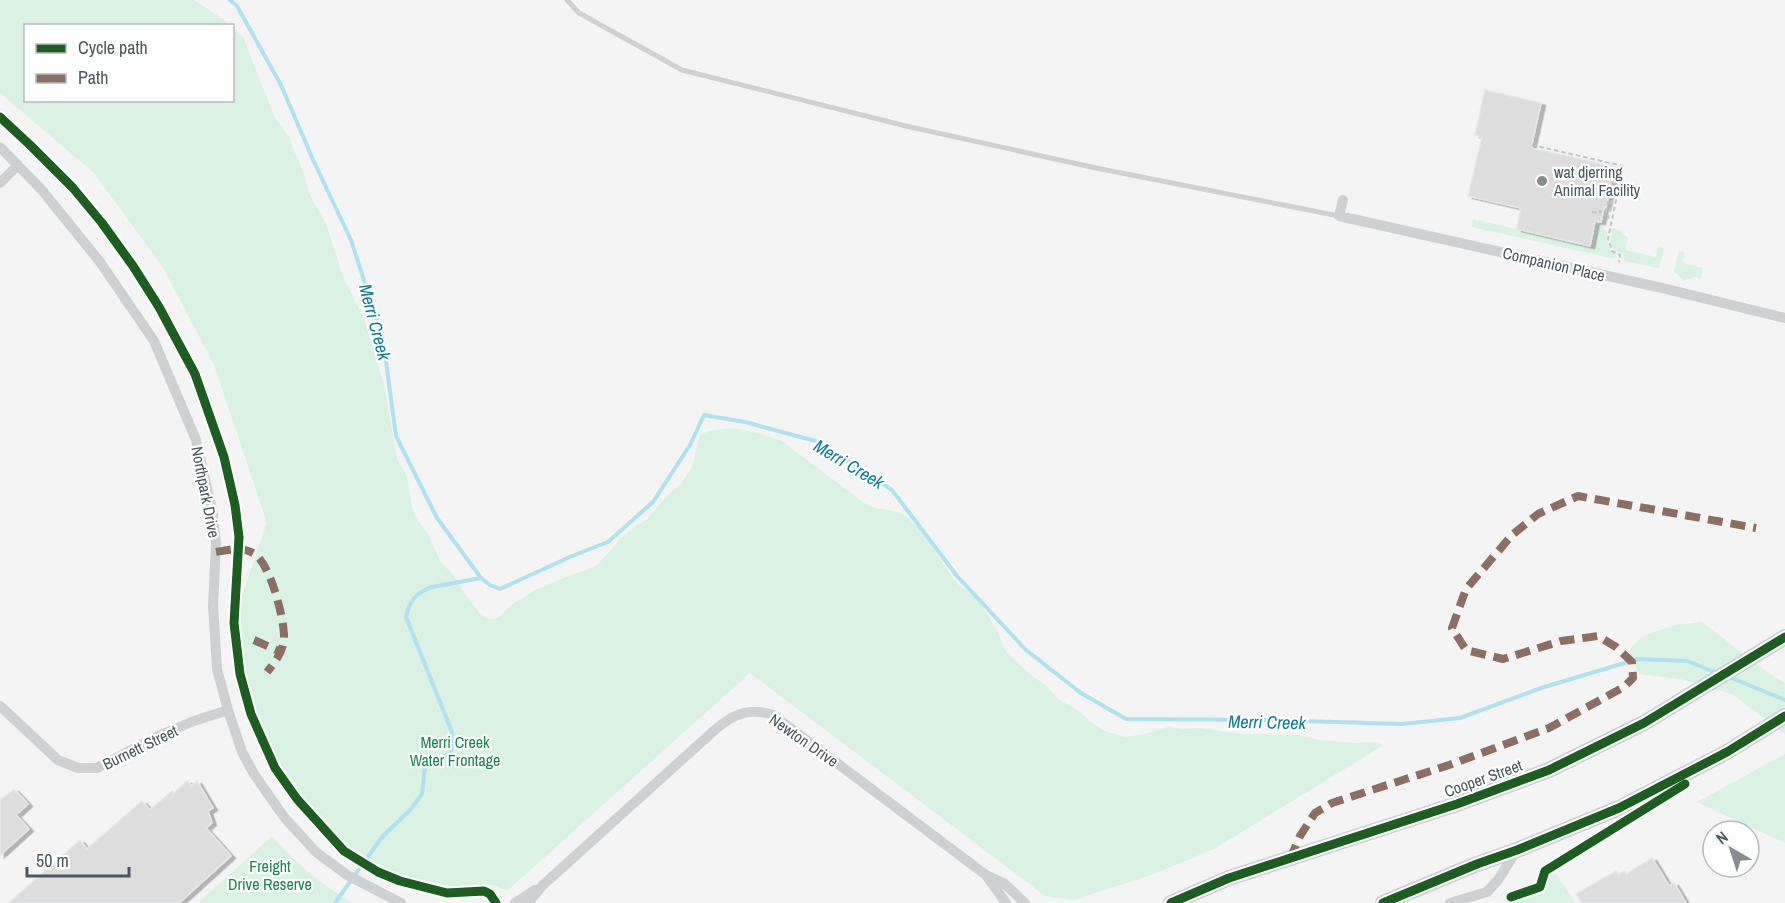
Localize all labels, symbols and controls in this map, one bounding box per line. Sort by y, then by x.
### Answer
legend [24,24,234,102]
text: Cycle path [78,35,148,60]
text: Path [78,65,108,90]
place label: wat djerring Animal Facility [1553,161,1641,201]
marker: wat djerring Animal Facility [1535,174,1549,188]
street label: Companion Place [1501,242,1607,286]
water label: Merri Creek [353,281,397,363]
water label: Merri Creek [809,433,889,495]
street label: Northpark Drive [186,444,226,540]
street label: Newton Drive [765,708,843,772]
water label: Merri Creek [1228,709,1307,735]
street label: Burnett Street [99,719,182,775]
park label: Merri Creek Water Frontage [410,731,500,771]
street label: Cooper Street [1441,754,1525,802]
north arrow [1701,819,1761,879]
text: N [1711,826,1732,849]
scale bar [27,840,129,878]
text: 50 m [36,848,69,873]
park label: Freight Drive Reserve [228,855,312,895]

